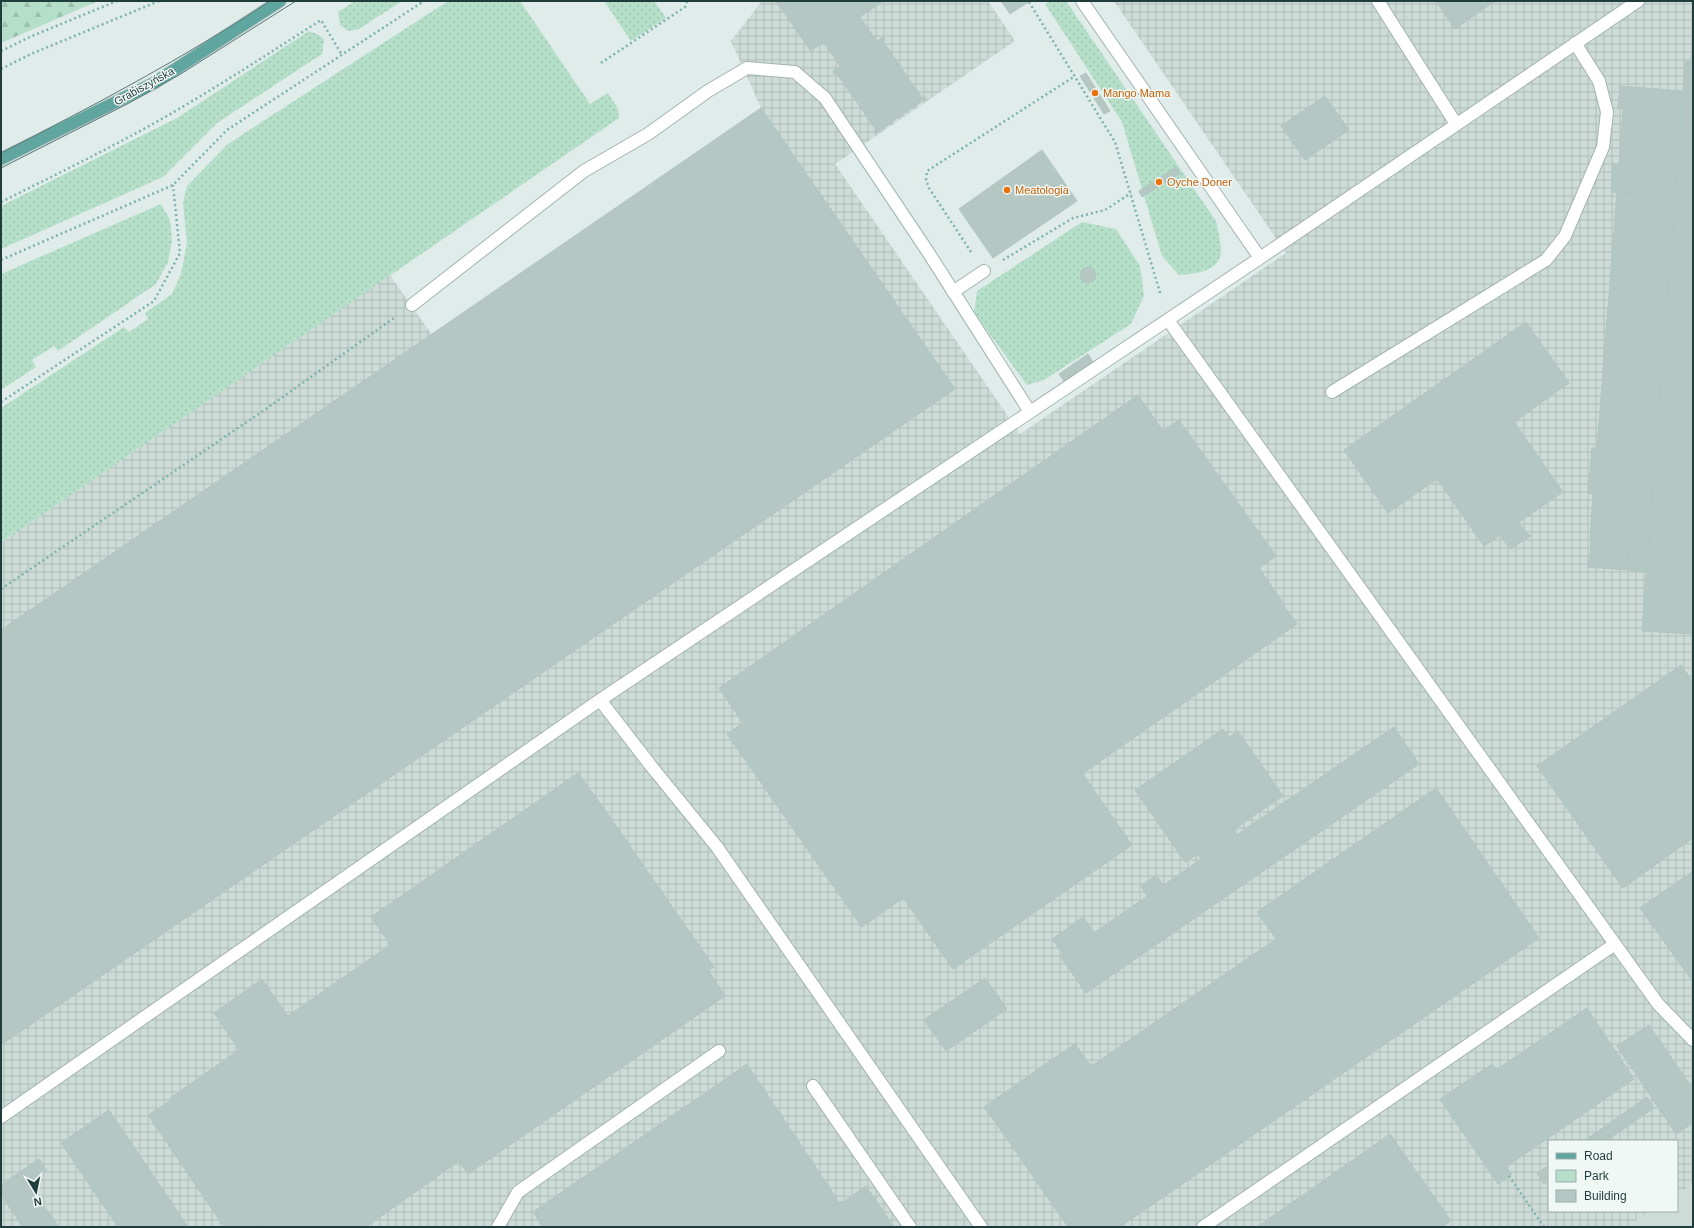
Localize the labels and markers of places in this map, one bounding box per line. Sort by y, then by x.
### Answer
place label: Mango Mama [1103,87,1171,99]
marker: Mango Mama [1090,88,1100,98]
place label: Oyche Doner [1167,176,1232,188]
marker: Oyche Doner [1154,177,1164,187]
place label: Meatologia [1015,184,1070,196]
marker: Meatologia [1002,185,1012,195]

